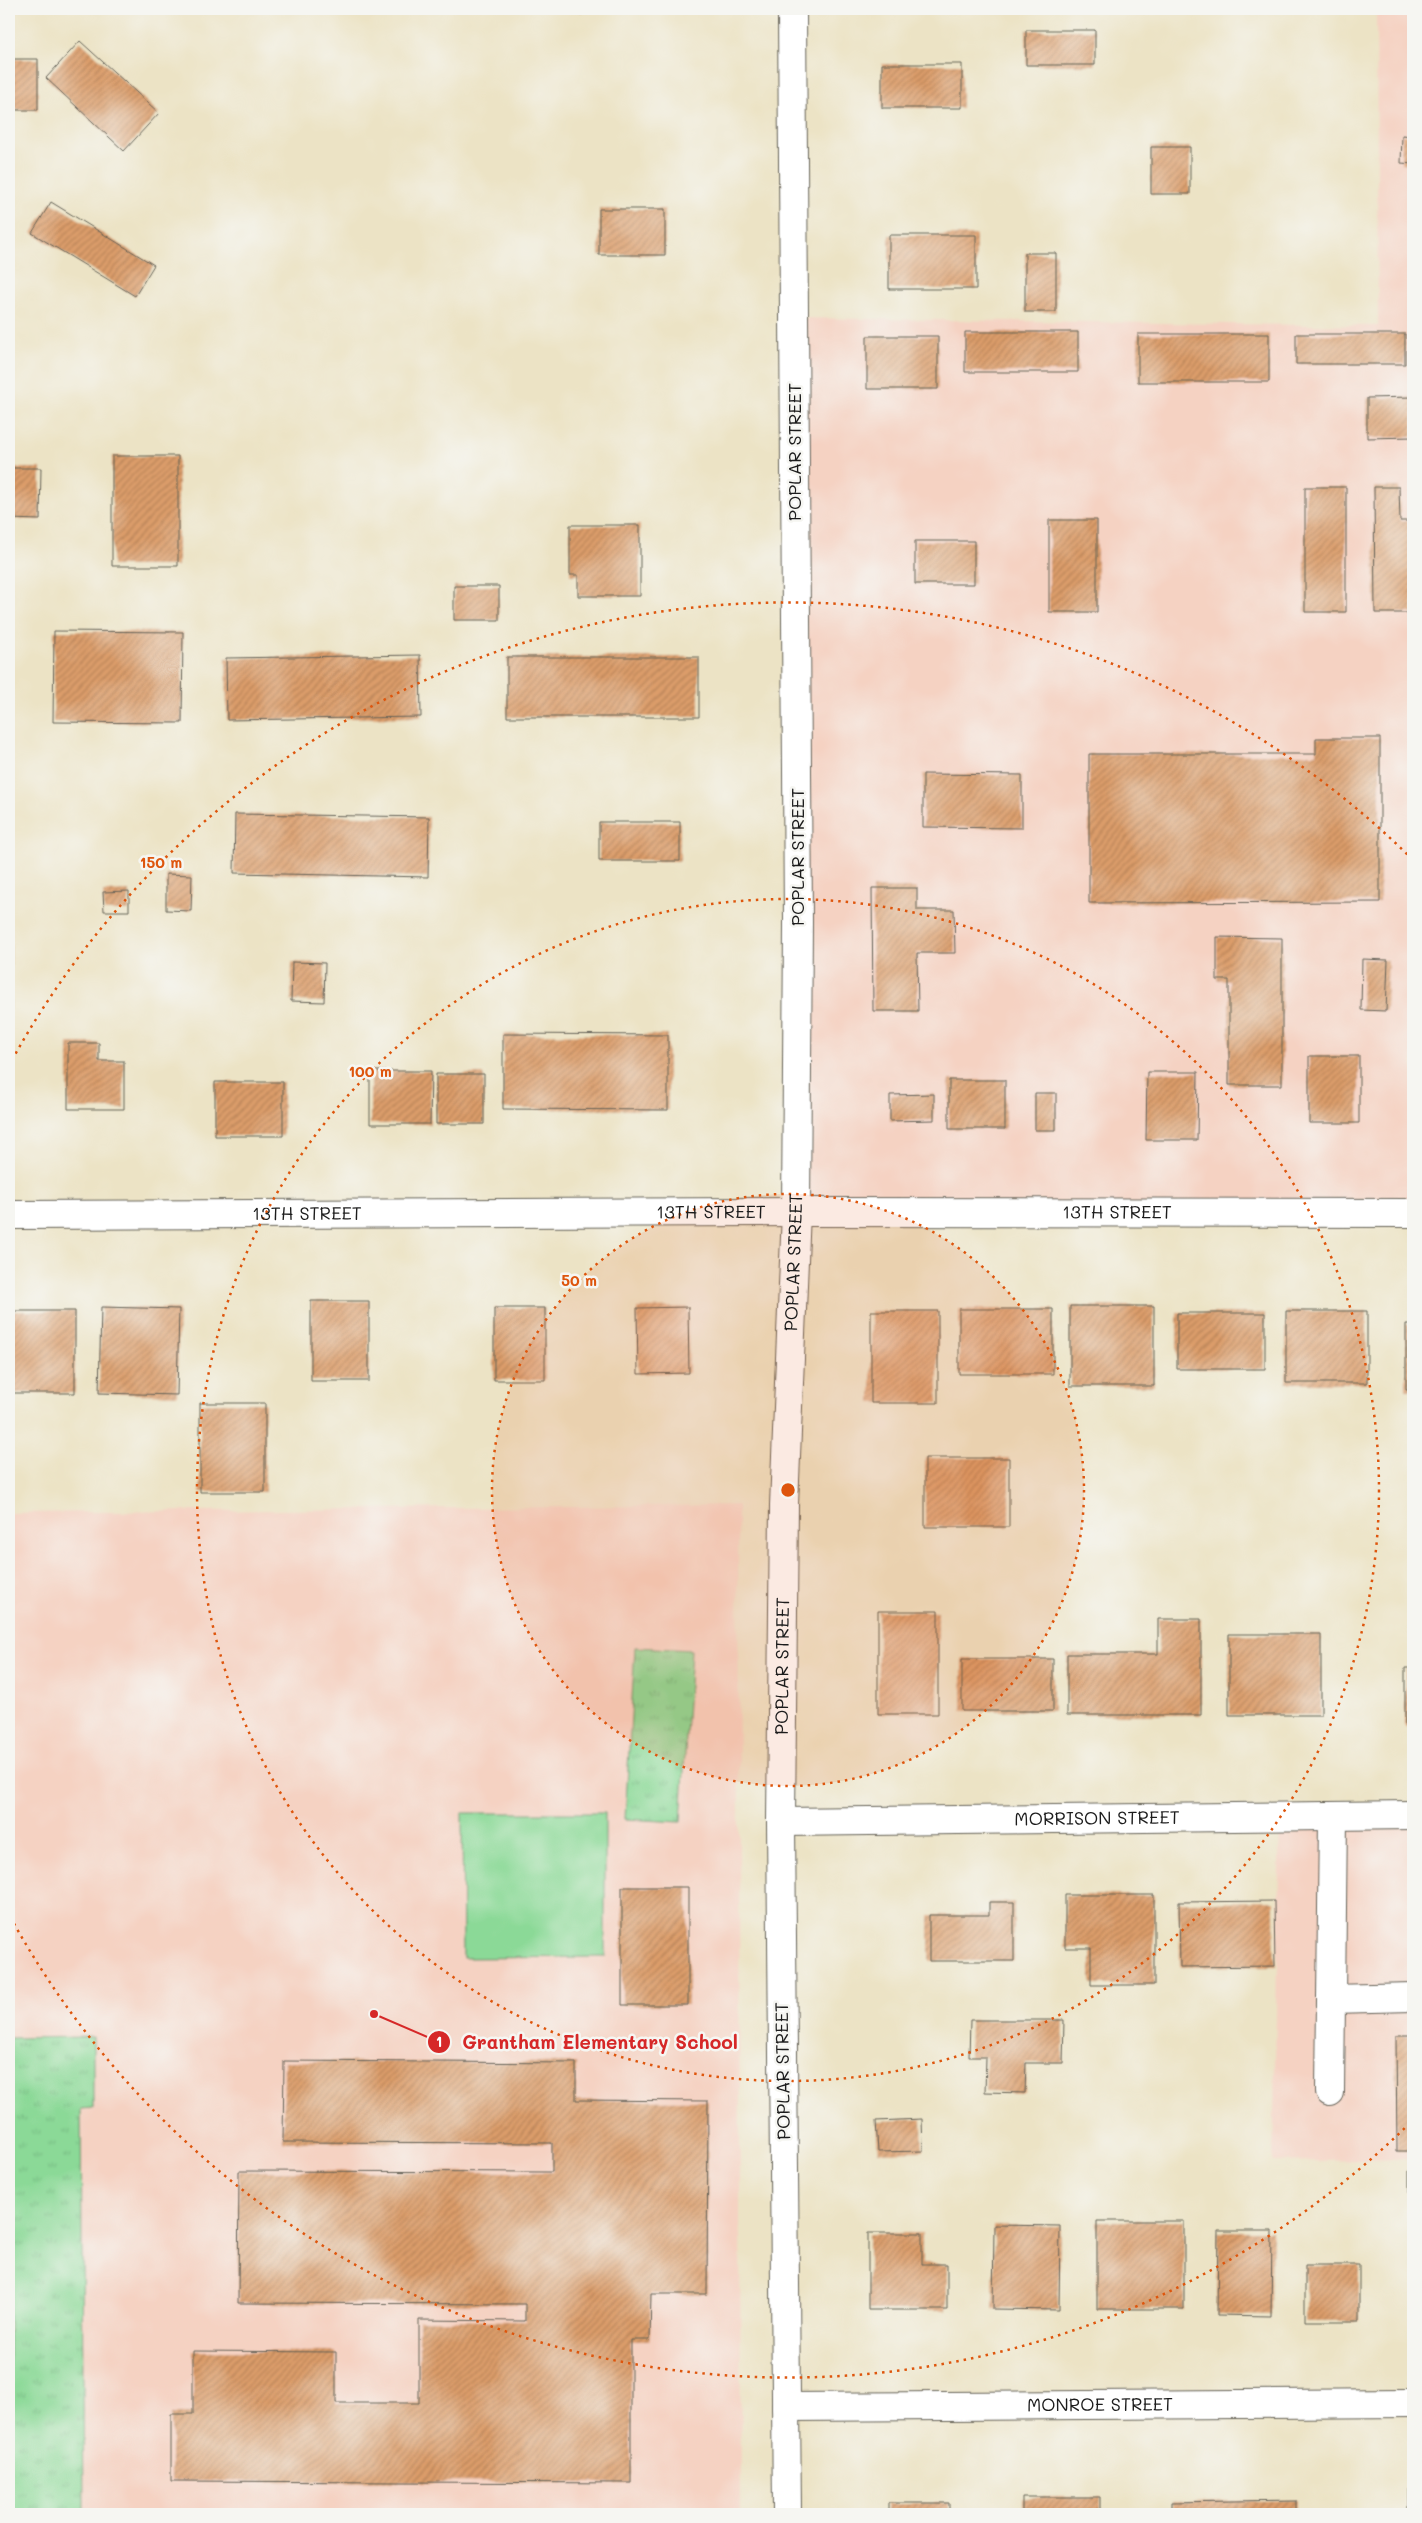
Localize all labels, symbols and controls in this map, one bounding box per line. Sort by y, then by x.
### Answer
street label: POPLAR STREET [782,383,806,521]
street label: POPLAR STREET [785,788,809,926]
text: 150 m [140,852,182,872]
text: 100 m [348,1061,392,1081]
street label: POPLAR STREET [778,1193,807,1332]
street label: 13TH STREET [656,1199,766,1224]
street label: 13TH STREET [1062,1199,1172,1224]
street label: 13TH STREET [252,1201,362,1225]
text: 50 m [561,1270,597,1290]
centre of rings [779,1481,797,1499]
street label: POPLAR STREET [769,1597,794,1735]
street label: MORRISON STREET [1014,1805,1180,1830]
street label: POPLAR STREET [769,2002,795,2140]
callout: Grantham Elementary School [427,2025,747,2059]
text: Grantham Elementary School [462,2029,738,2054]
text: 1 [436,2031,442,2051]
street label: MONROE STREET [1027,2392,1173,2416]

